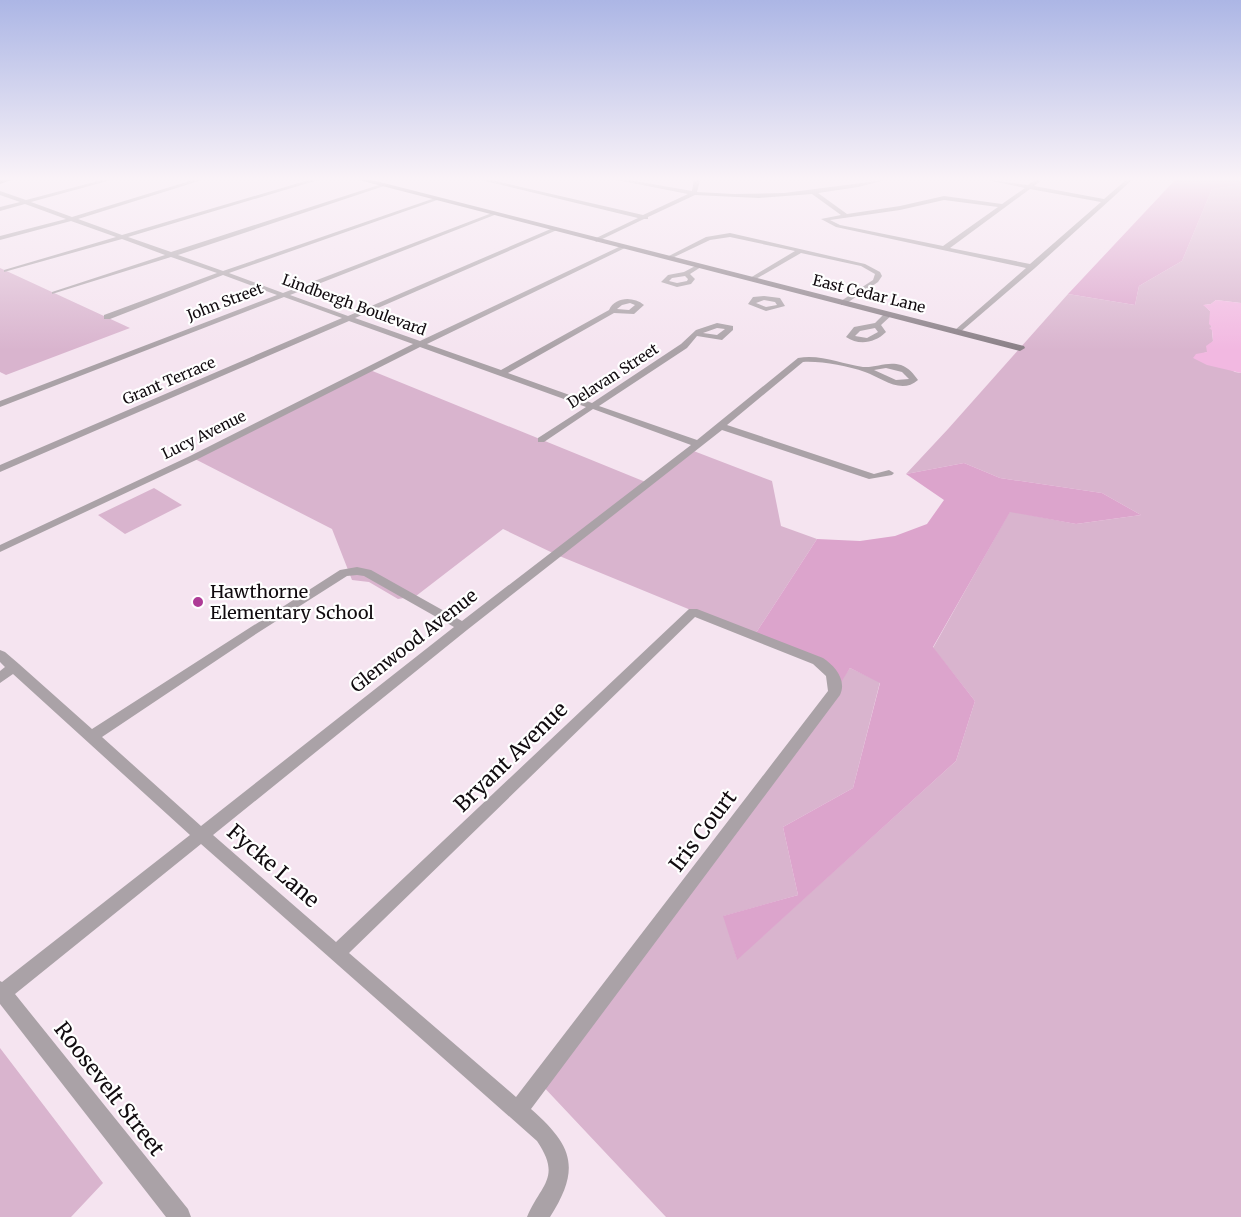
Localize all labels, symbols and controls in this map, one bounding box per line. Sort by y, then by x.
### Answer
street label: Lindbergh Boulevard [280,270,429,339]
street label: East Cedar Lane [811,270,928,317]
street label: John Street [183,278,266,325]
street label: Delavan Street [564,339,662,412]
street label: Grant Terrace [120,352,218,409]
street label: Lucy Avenue [159,406,249,463]
place label: Hawthorne Elementary School [210,580,374,624]
street label: Glenwood Avenue [346,584,482,697]
marker: Hawthorne Elementary School [191,595,205,609]
street label: Bryant Avenue [448,696,573,818]
street label: Iris Court [663,784,742,877]
street label: Fycke Lane [222,818,325,913]
street label: Roosevelt Street [49,1016,170,1161]

